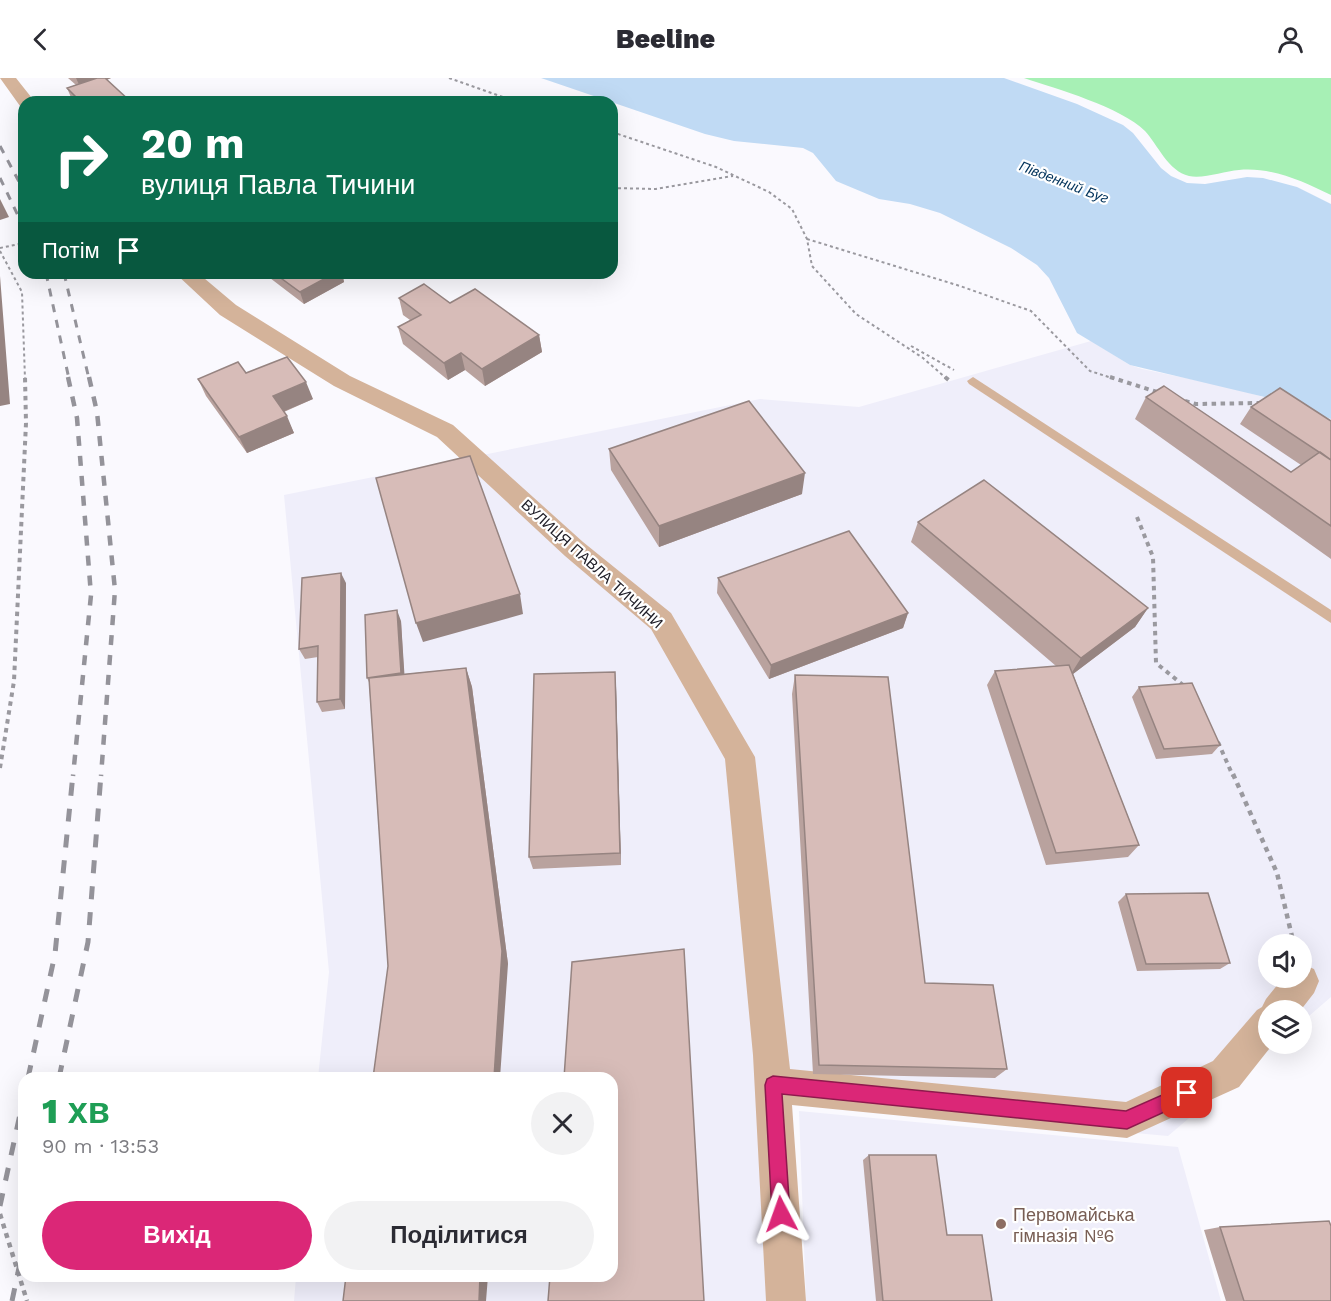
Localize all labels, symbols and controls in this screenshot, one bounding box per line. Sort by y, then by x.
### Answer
icon: back [24,23,57,56]
text: Beeline [616,23,715,55]
icon: person [1274,23,1307,56]
text: 20 m [141,119,245,168]
icon: right [42,120,120,198]
water label: Південний Буг [1017,158,1111,206]
text: вулиця Павла Тичини [141,169,415,201]
icon: arrive [112,234,145,267]
text: Потім [42,238,100,263]
street label: ВУЛИЦЯ ПАВЛА ТИЧИНИ [518,496,666,632]
map controls [1258,934,1312,1054]
button: sound [1258,934,1312,988]
button: layers [1258,1000,1312,1054]
pin [1161,1067,1212,1118]
icon: arrive [1170,1076,1203,1109]
text: 1 хв [42,1090,110,1132]
button: close [531,1092,594,1155]
text: 90 m · 13:53 [42,1134,159,1158]
position arrow [749,1182,813,1246]
button: Вихід [42,1201,312,1270]
button: Поділитися [324,1201,594,1270]
place label: Первомайська гімназія №6 [1013,1204,1135,1246]
marker: Первомайська гімназія №6 [994,1217,1008,1231]

